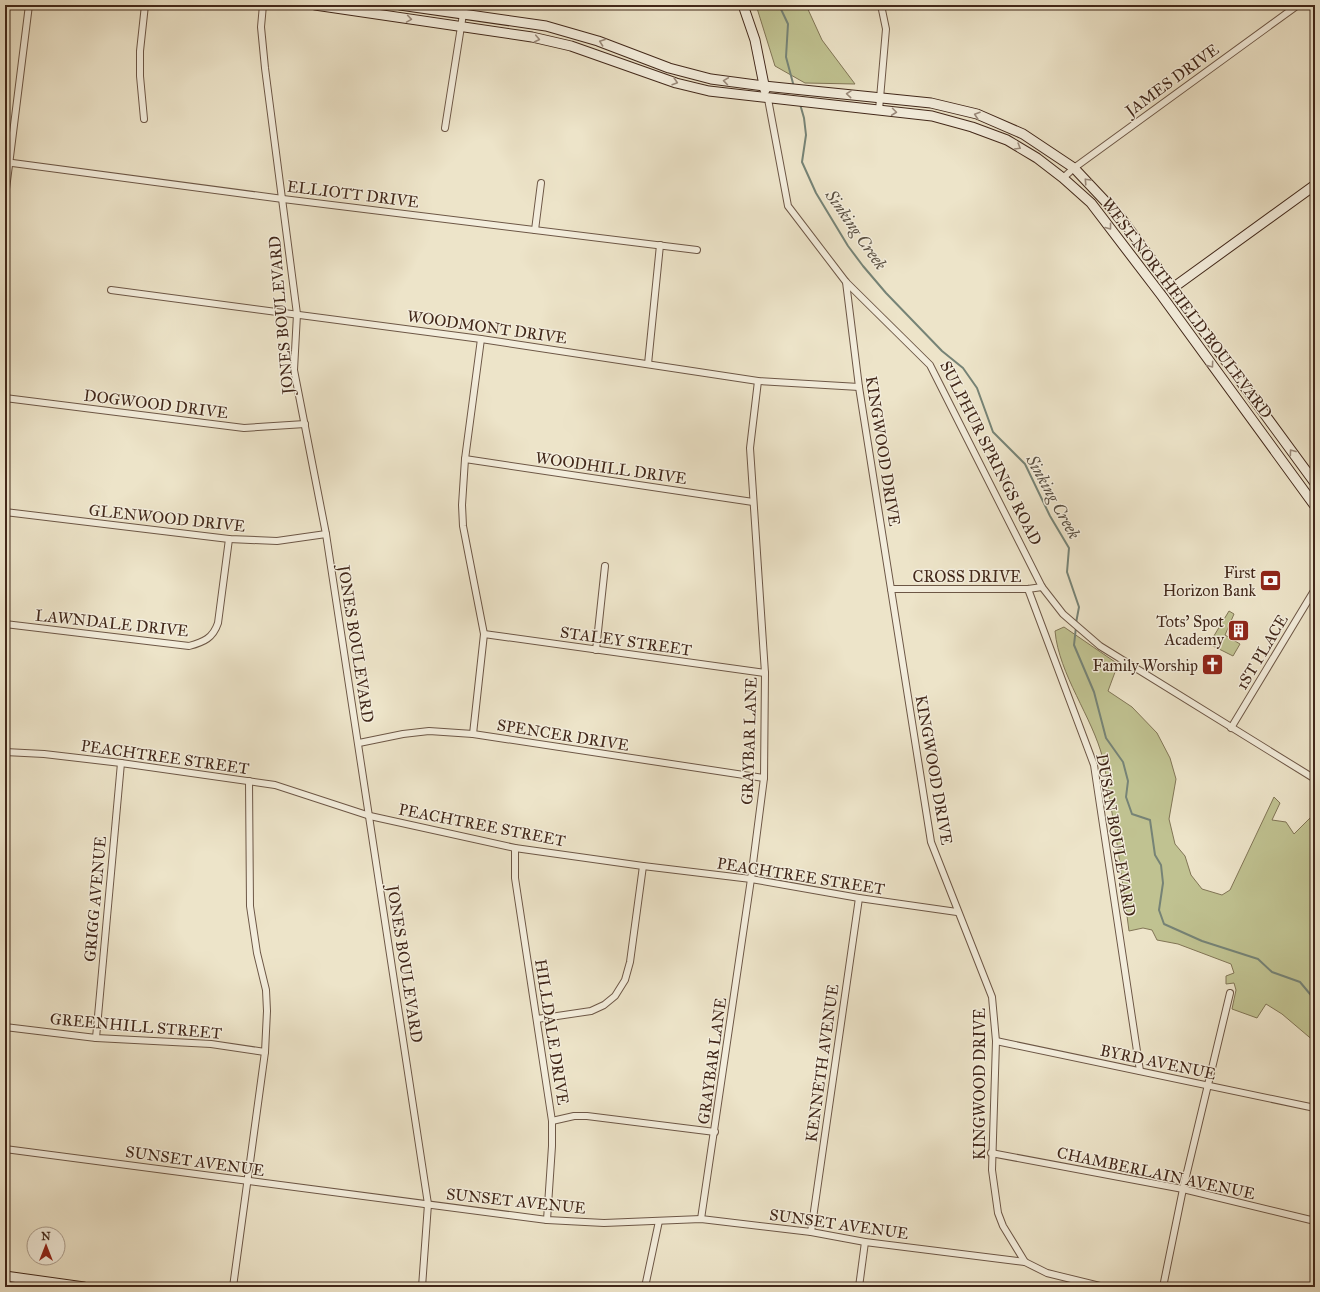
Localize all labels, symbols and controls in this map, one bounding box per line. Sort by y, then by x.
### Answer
one-way arrow [406,14,412,23]
one-way arrow [534,34,541,42]
one-way arrow [598,39,605,47]
street label: JAMES DRIVE [1120,40,1223,122]
one-way arrow [671,77,678,86]
one-way arrow [723,77,729,86]
one-way arrow [846,90,852,99]
one-way arrow [891,107,897,116]
one-way arrow [973,111,980,119]
one-way arrow [1014,142,1021,149]
street label: ELLIOTT DRIVE [286,176,420,212]
one-way arrow [1084,178,1092,186]
water label: Sinking Creek [820,185,892,274]
street label: WEST NORTHFIELD BOULEVARD [1098,194,1276,422]
one-way arrow [1104,222,1111,229]
street label: JONES BOULEVARD [265,235,299,397]
street label: WOODMONT DRIVE [406,306,568,348]
street label: SULPHUR SPRINGS ROAD [936,358,1046,548]
one-way arrow [1207,361,1214,368]
street label: KINGWOOD DRIVE [862,375,904,527]
street label: DOGWOOD DRIVE [83,386,229,422]
street label: WOODHILL DRIVE [534,448,688,488]
one-way arrow [1290,449,1297,456]
water label: Sinking Creek [1021,450,1085,543]
street label: GLENWOOD DRIVE [88,500,246,536]
street label: JONES BOULEVARD [333,562,378,724]
place label: First Horizon Bank [1163,563,1257,600]
street label: CROSS DRIVE [912,567,1022,586]
bank icon: First Horizon Bank [1258,568,1284,594]
street label: LAWNDALE DRIVE [34,606,190,640]
street label: 1ST PLACE [1232,611,1292,693]
place label: Tots' Spot Academy [1156,612,1225,649]
building icon: Tots' Spot Academy [1226,617,1252,643]
street label: STALEY STREET [559,622,693,660]
church icon: Family Worship [1200,652,1226,678]
place label: Family Worship [1093,656,1198,675]
street label: GRAYBAR LANE [737,677,761,805]
street label: KINGWOOD DRIVE [911,694,957,846]
street label: SPENCER DRIVE [496,715,630,755]
street label: PEACHTREE STREET [80,736,250,778]
street label: DUSAN BOULEVARD [1092,752,1140,918]
street label: PEACHTREE STREET [397,799,567,851]
street label: GRIGG AVENUE [80,835,110,963]
street label: PEACHTREE STREET [716,853,886,899]
street label: JONES BOULEVARD [382,882,427,1044]
street label: HILLDALE DRIVE [531,958,573,1106]
street label: KENNETH AVENUE [801,983,843,1143]
street label: GRAYBAR LANE [694,996,730,1126]
street label: KINGWOOD DRIVE [970,1008,989,1160]
street label: GREENHILL STREET [49,1009,223,1043]
street label: BYRD AVENUE [1098,1040,1218,1084]
street label: SUNSET AVENUE [124,1142,266,1180]
street label: CHAMBERLAIN AVENUE [1055,1143,1257,1203]
street label: SUNSET AVENUE [445,1184,587,1218]
street label: SUNSET AVENUE [768,1205,910,1243]
north arrow [26,1226,66,1266]
text: N [41,1230,51,1243]

